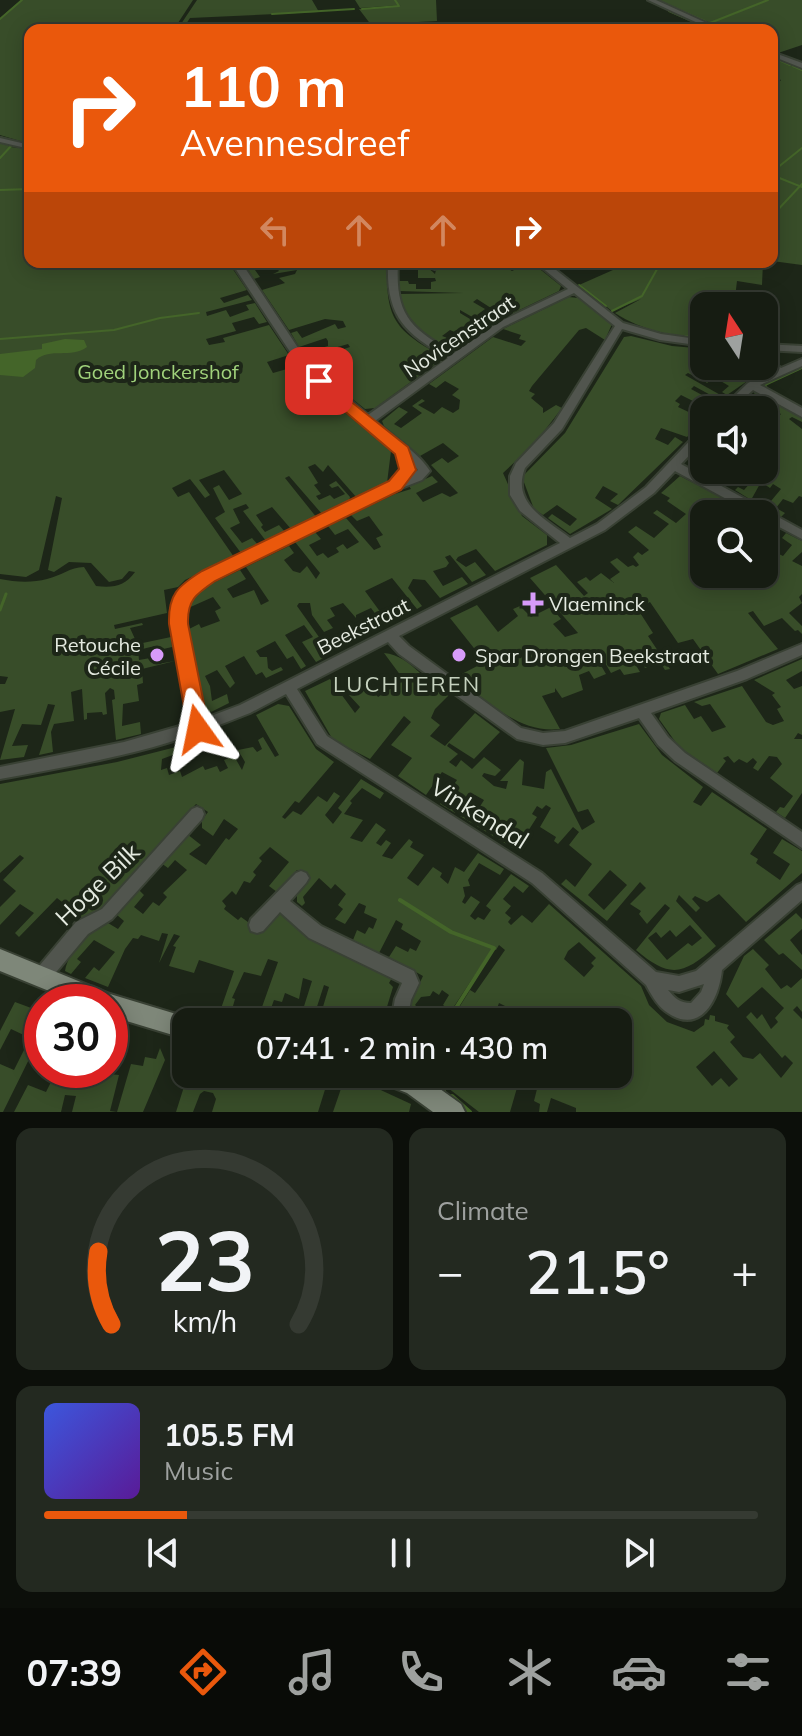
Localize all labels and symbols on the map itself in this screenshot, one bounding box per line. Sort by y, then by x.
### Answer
street label: Novicenstraat [399,290,519,382]
north arrow [690,292,778,380]
pin [285,347,353,415]
park label: Goed Jonckershof [77,359,239,384]
place label: Vlaeminck [549,591,646,616]
street label: Beekstraat [313,592,413,660]
marker: Vlaeminck [524,594,542,612]
place label: Retouche Cécile [54,632,141,680]
place label: Spar Drongen Beekstraat [475,643,710,668]
marker: Retouche Cécile [148,646,166,664]
marker: Spar Drongen Beekstraat [450,646,468,664]
district label: LUCHTEREN [333,670,481,698]
position arrow [156,687,240,771]
street label: Vinkendal [425,771,535,855]
street label: Hoge Bilk [48,836,146,932]
speed limit sign: 30 [24,984,128,1088]

